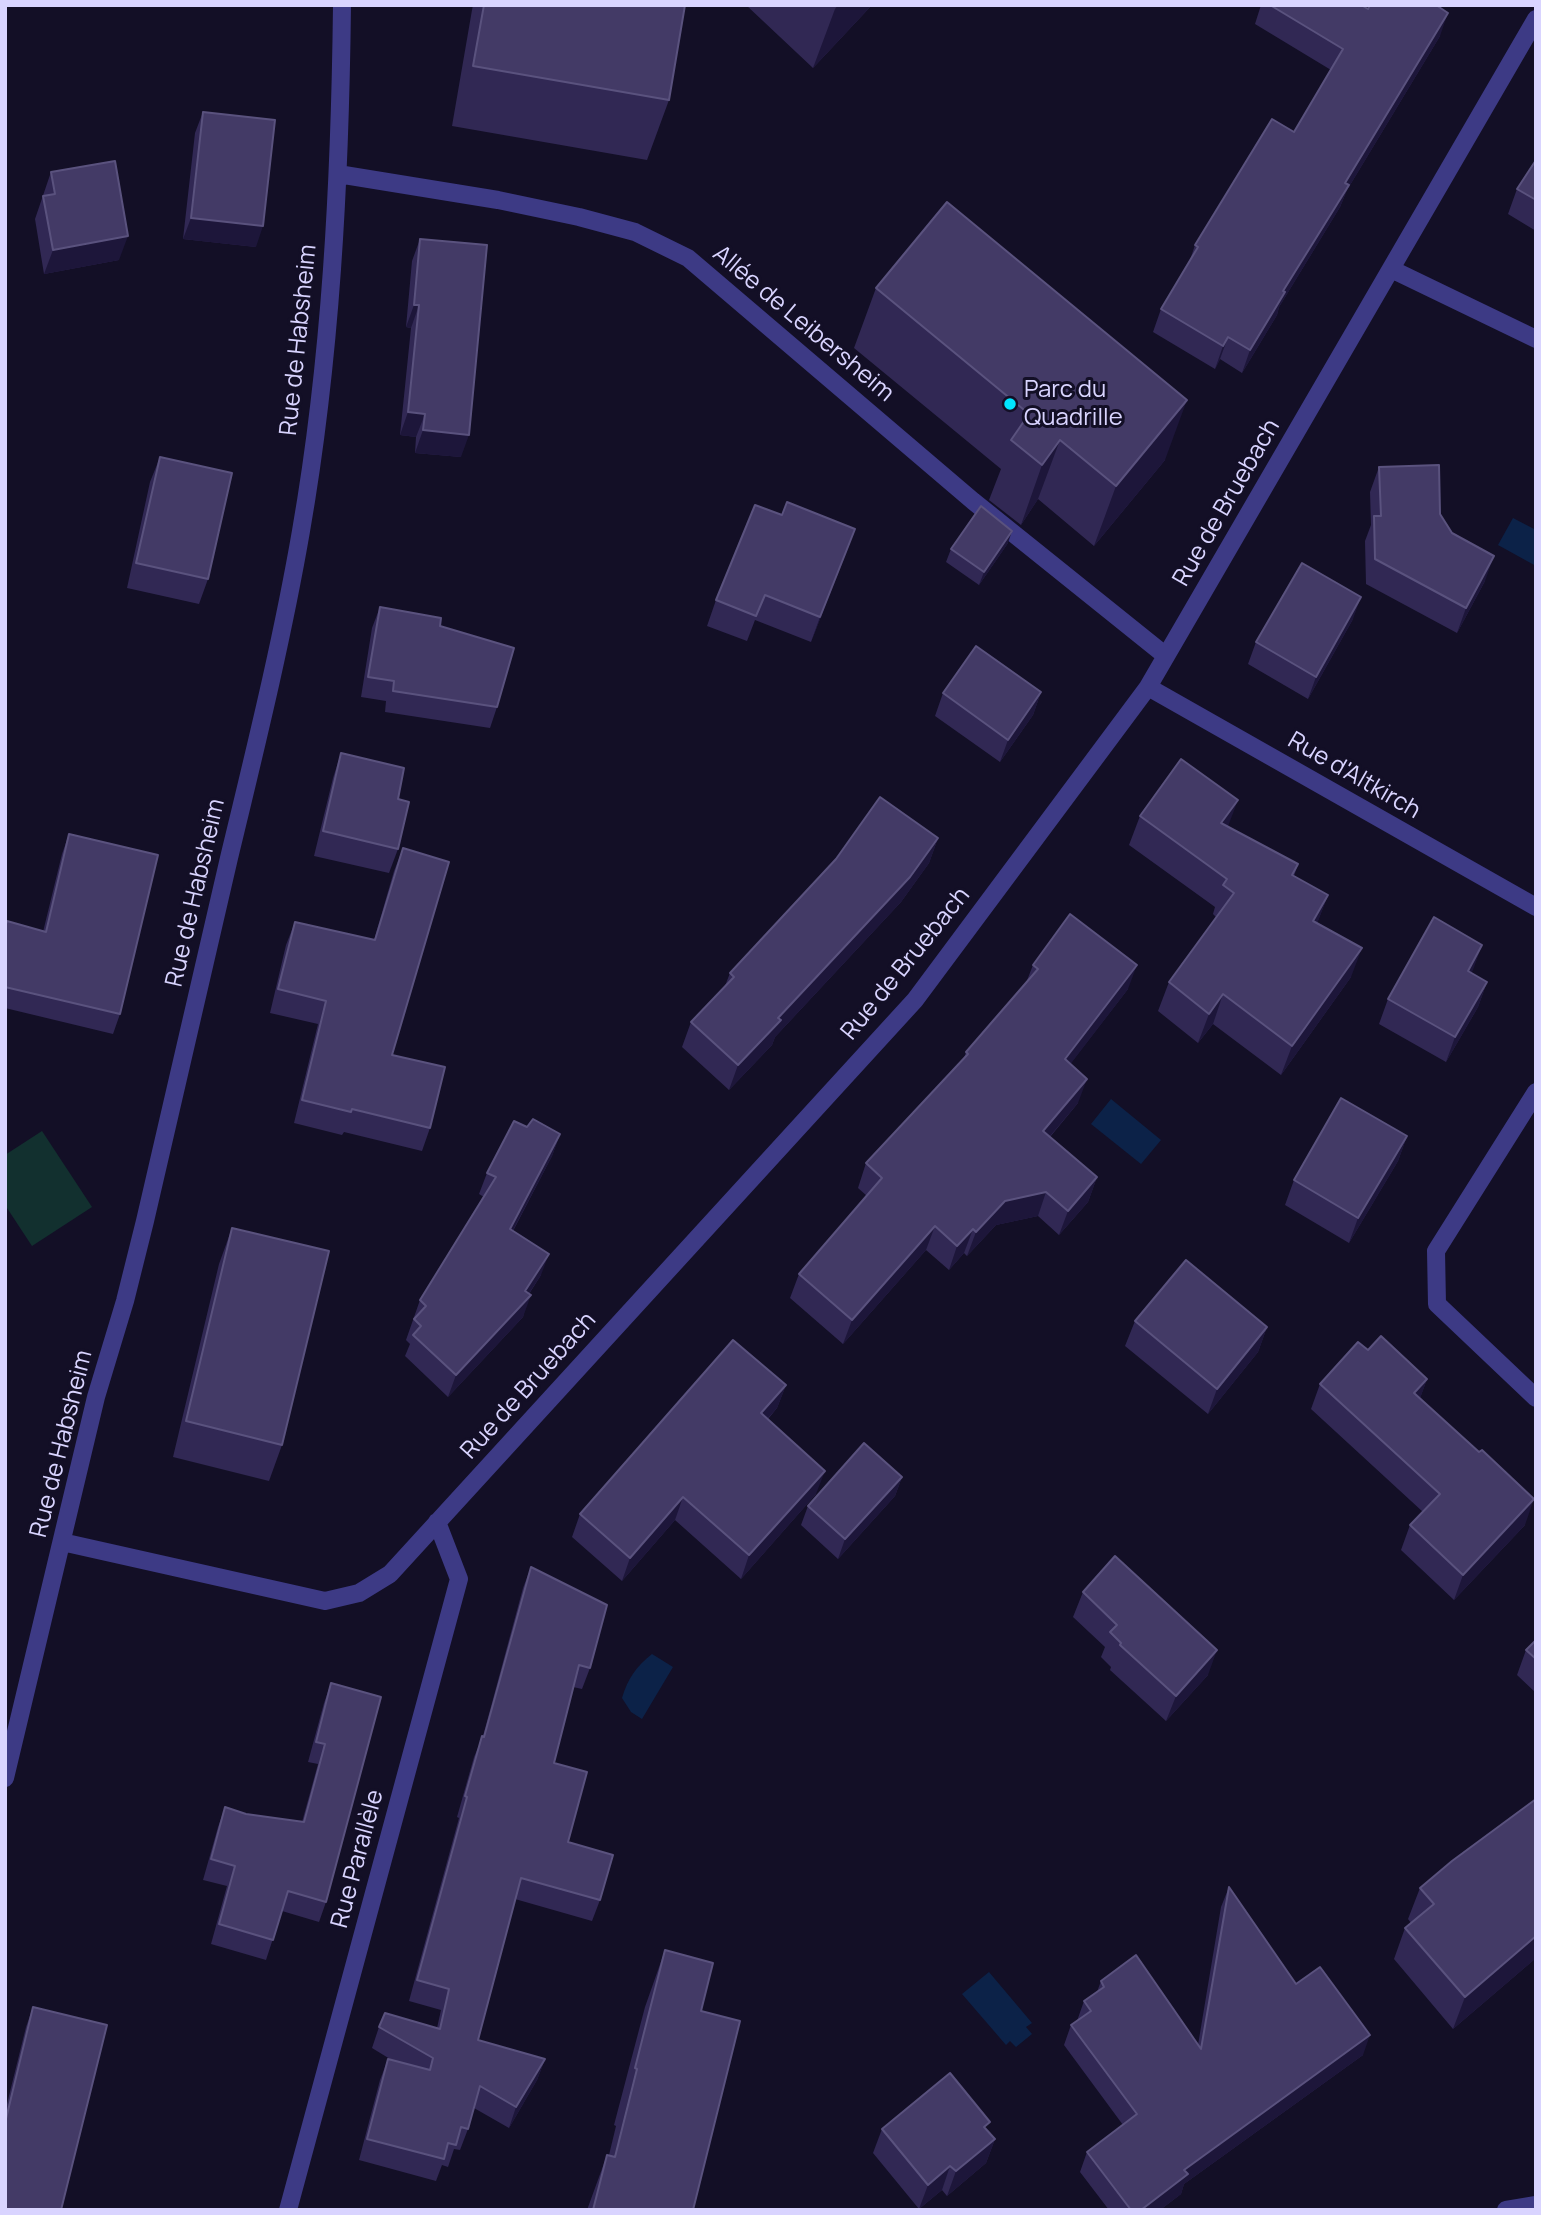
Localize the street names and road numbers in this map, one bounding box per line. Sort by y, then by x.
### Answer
street label: Allée de Leibersheim [707,240,899,408]
street label: Rue de Habsheim [275,243,323,437]
street label: Rue de Bruebach [1168,414,1286,592]
street label: Rue d'Altkirch [1282,726,1426,826]
street label: Rue de Habsheim [160,796,232,990]
street label: Rue de Bruebach [836,882,976,1046]
street label: Rue de Bruebach [455,1307,603,1465]
street label: Rue de Habsheim [25,1347,99,1541]
street label: Rue Parallèle [326,1787,390,1931]

